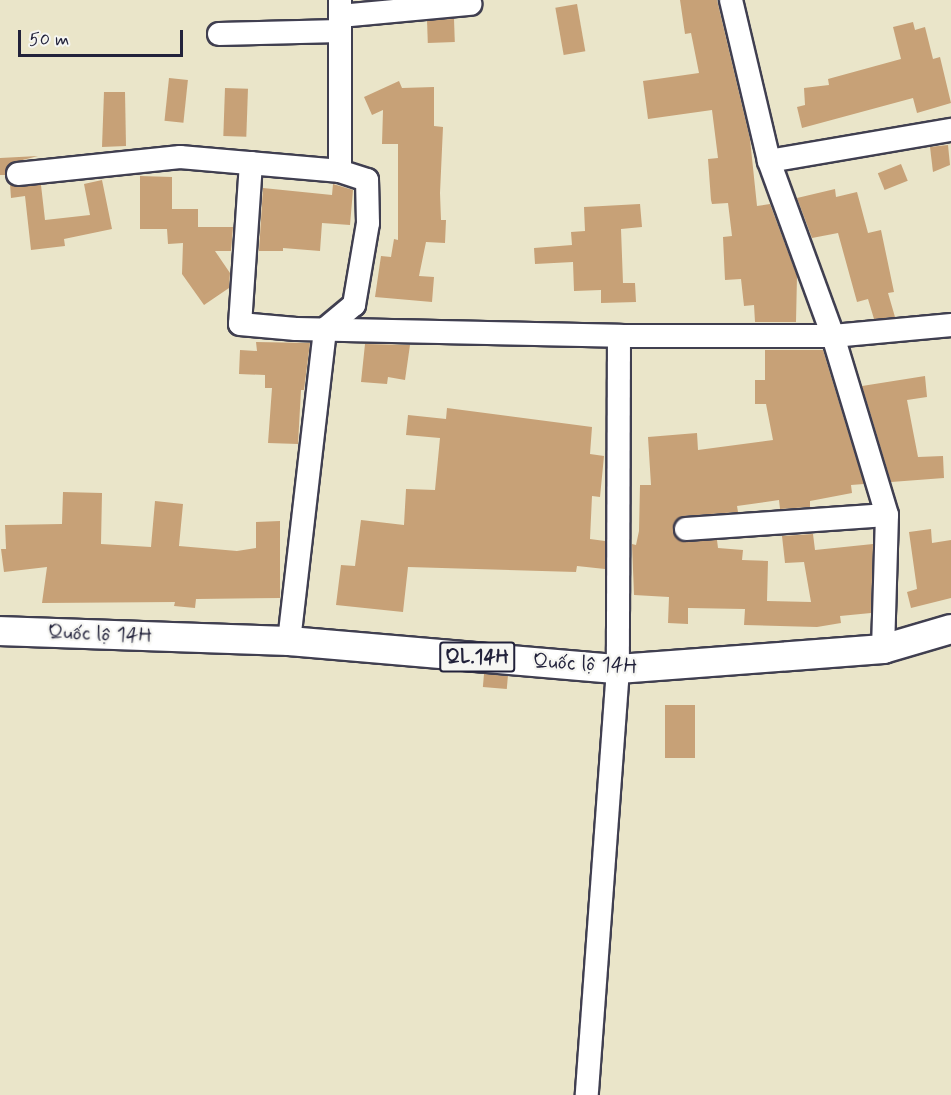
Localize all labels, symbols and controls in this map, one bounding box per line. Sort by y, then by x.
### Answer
scale bar [21,18,186,56]
text: 50 m [29,28,69,52]
street label: Quốc lộ 14H [47,620,153,648]
road number: QL.14H [438,640,516,674]
street label: Quốc lộ 14H [532,649,638,679]

